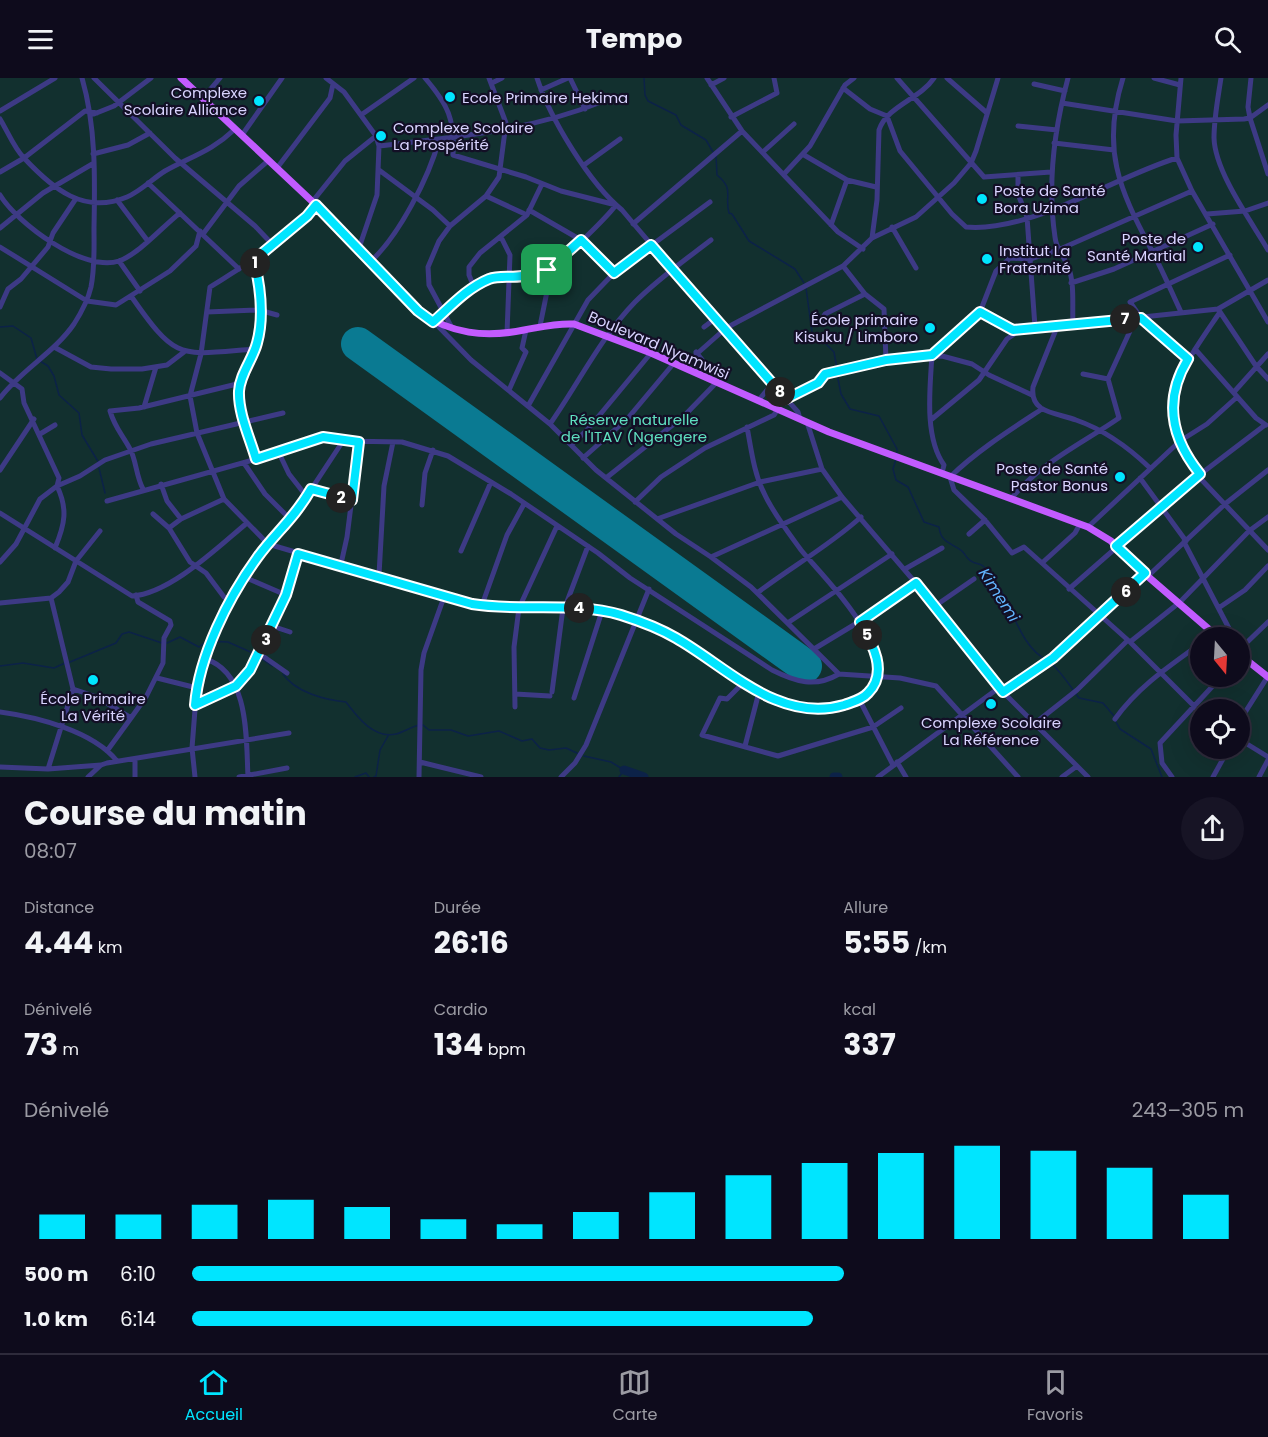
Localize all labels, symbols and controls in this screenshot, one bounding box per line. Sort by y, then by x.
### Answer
text: Tempo [586,20,682,57]
icon: menu [24,23,57,56]
icon: search [1211,23,1244,56]
place label: Complexe Scolaire Alliance [124,82,247,120]
place label: Ecole Primaire Hekima [462,87,628,108]
marker: Ecole Primaire Hekima [443,90,457,104]
marker: Complexe Scolaire Alliance [252,94,266,108]
place label: Complexe Scolaire La Prospérité [393,117,533,155]
marker: Complexe Scolaire La Prospérité [374,129,388,143]
place label: Poste de Santé Bora Uzima [994,180,1106,218]
marker: Poste de Santé Bora Uzima [975,192,989,206]
place label: Poste de Santé Martial [1087,228,1186,266]
place label: Institut La Fraternité [999,240,1071,278]
marker: Poste de Santé Martial [1191,240,1205,254]
pin [521,244,572,295]
pin: 1 [240,248,270,278]
text: 1 [252,251,258,274]
marker: Institut La Fraternité [980,252,994,266]
icon: arrive [530,253,563,286]
pin: 7 [1110,304,1140,334]
street label: Boulevard Nyamwisi [585,306,733,384]
text: 7 [1121,307,1129,330]
place label: École primaire Kisuku / Limboro [795,309,918,347]
marker: École primaire Kisuku / Limboro [923,321,937,335]
pin: 8 [765,377,795,407]
text: 8 [775,380,785,403]
park label: Réserve naturelle de l'ITAV (Ngengere [561,409,707,447]
place label: Poste de Santé Pastor Bonus [996,458,1108,496]
marker: Poste de Santé Pastor Bonus [1113,470,1127,484]
pin: 2 [326,483,356,513]
text: 2 [336,486,346,509]
water label: Kimemi [973,563,1026,627]
pin: 6 [1111,577,1141,607]
text: 6 [1121,580,1131,603]
pin: 4 [564,593,594,623]
text: 4 [574,596,584,619]
pin: 5 [852,620,882,650]
text: 5 [862,623,872,646]
pin: 3 [251,625,281,655]
north arrow [1190,627,1250,687]
map controls [1190,627,1250,759]
text: 3 [261,628,271,651]
marker: École Primaire La Vérité [86,673,100,687]
place label: École Primaire La Vérité [40,688,146,726]
marker: Complexe Scolaire La Référence [984,697,998,711]
button: locate [1190,699,1250,759]
place label: Complexe Scolaire La Référence [921,712,1061,750]
text: Course du matin [24,790,307,837]
button: share [1181,797,1244,860]
text: 08:07 [24,837,77,865]
text: Distance [24,896,94,919]
text: Durée [434,896,481,919]
text: Allure [843,896,888,919]
text: 4.44 [24,921,93,964]
text: 26:16 [434,921,509,964]
text: 5:55 [843,921,910,964]
text: km [93,936,122,959]
text: /km [910,936,947,959]
text: Dénivelé [24,998,92,1021]
text: Cardio [434,998,488,1021]
text: kcal [843,998,876,1021]
text: 73 [24,1023,58,1066]
text: 134 [434,1023,483,1066]
text: 337 [843,1023,896,1066]
text: m [58,1038,79,1061]
text: bpm [483,1038,526,1061]
text: Dénivelé [24,1096,109,1124]
text: 243–305 m [1132,1096,1244,1124]
text: 500 m [24,1260,89,1288]
text: 6:10 [120,1260,156,1288]
text: 1.0 km [24,1305,88,1333]
text: 6:14 [120,1305,156,1333]
tab: Accueil [185,1366,243,1427]
tab: Carte [613,1366,657,1427]
tab: Favoris [1027,1366,1083,1427]

